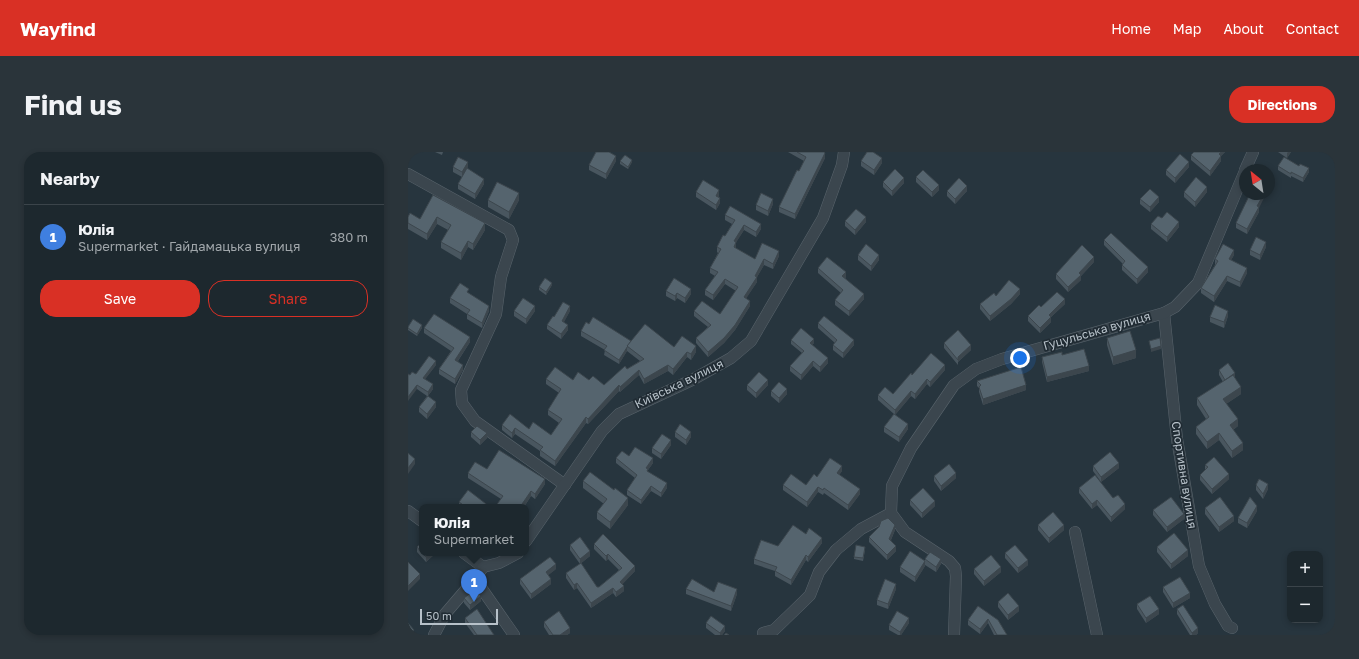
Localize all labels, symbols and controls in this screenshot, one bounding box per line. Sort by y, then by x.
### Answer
text: Wayfind [20,17,96,40]
text: Home [1111,20,1151,37]
text: Map [1173,20,1201,37]
text: About [1223,20,1264,37]
text: Contact [1286,20,1339,37]
button: Directions [1229,86,1335,123]
text: Find us [24,88,122,121]
north arrow [1239,164,1275,200]
text: Nearby [40,168,100,189]
text: Юлія [78,220,114,238]
text: 1 [50,229,56,245]
text: 380 m [330,229,368,245]
text: Supermarket · Гайдамацька вулиця [78,238,300,254]
button: Save [40,280,200,317]
button: Share [208,280,368,317]
street label: Гуцульська вулиця [1041,308,1152,353]
your location [1010,348,1030,368]
street label: Київська вулиця [632,356,726,412]
street label: Спортивна вулиця [1169,420,1200,530]
popup [419,504,529,556]
text: Юлія [434,513,470,531]
text: Supermarket [434,531,514,547]
map controls [1287,551,1323,623]
button: + [1287,551,1323,587]
pin: 1 [461,569,487,602]
button: − [1287,587,1323,623]
scale bar [420,607,498,626]
text: 50 m [426,609,452,622]

